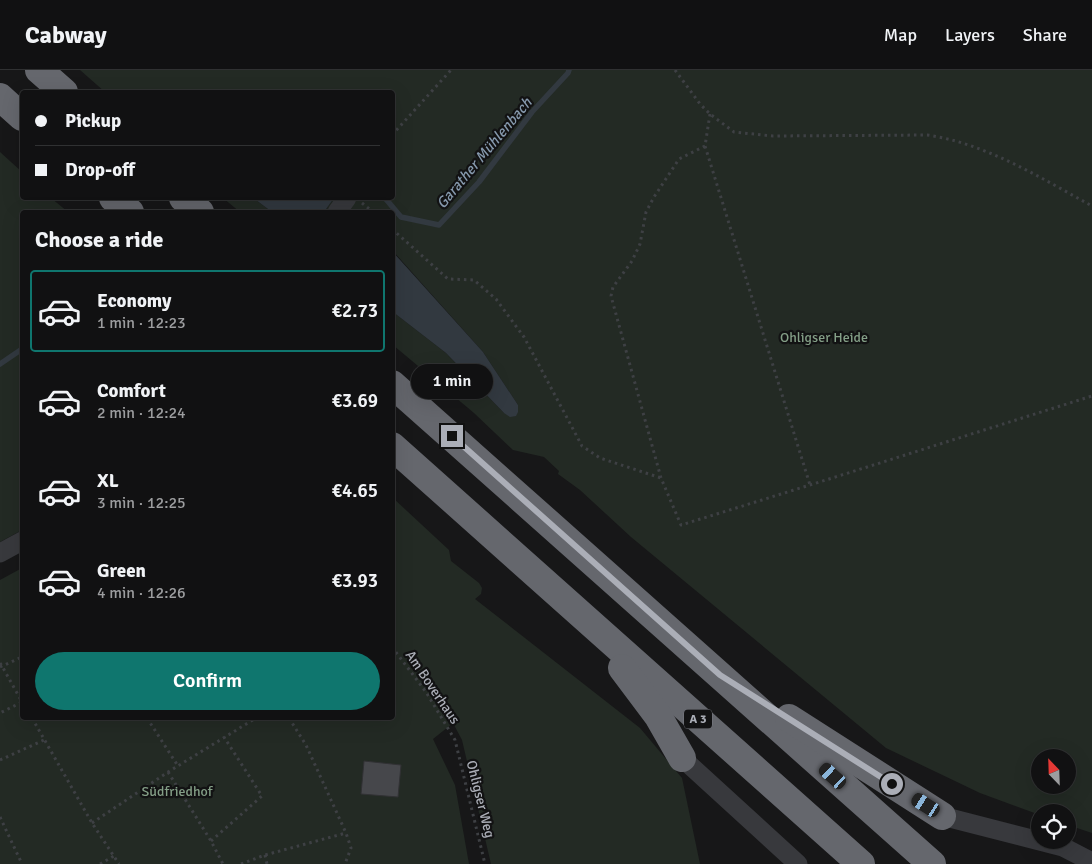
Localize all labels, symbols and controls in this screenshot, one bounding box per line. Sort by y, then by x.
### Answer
text: Cabway [25,20,107,50]
text: Map [884,24,917,46]
text: Layers [945,24,995,46]
text: Share [1023,24,1067,46]
water label: Garather Mühlenbach [432,93,536,212]
text: Pickup [65,109,121,133]
text: Drop-off [65,158,135,182]
text: Choose a ride [35,226,163,253]
icon: car [37,289,82,334]
text: Economy [97,289,171,313]
text: €2.73 [332,299,378,323]
text: 1 min · 12:23 [97,313,186,333]
park label: Ohligser Heide [780,329,868,346]
callout: 1 min [411,364,493,398]
text: 1 min [433,371,471,391]
icon: car [37,379,82,424]
text: Comfort [97,379,166,403]
text: €3.69 [332,389,378,413]
text: 2 min · 12:24 [97,403,186,423]
route end [441,425,463,447]
icon: car [37,469,82,514]
text: XL [97,469,119,493]
text: €4.65 [332,479,378,503]
text: 3 min · 12:25 [97,493,186,513]
icon: car [37,559,82,604]
text: Green [97,559,146,583]
text: €3.93 [332,569,378,593]
text: 4 min · 12:26 [97,583,186,603]
street label: Am Boverhaus [402,647,463,727]
button: Confirm [35,652,380,710]
road number: A 3 [684,710,712,729]
north arrow [1031,749,1076,794]
map controls [1031,749,1076,849]
street label: Ohligser Weg [463,759,498,840]
car [816,760,849,792]
route start [881,773,903,795]
park label: Südfriedhof [142,783,214,800]
car [909,791,942,819]
button: locate [1031,804,1076,849]

